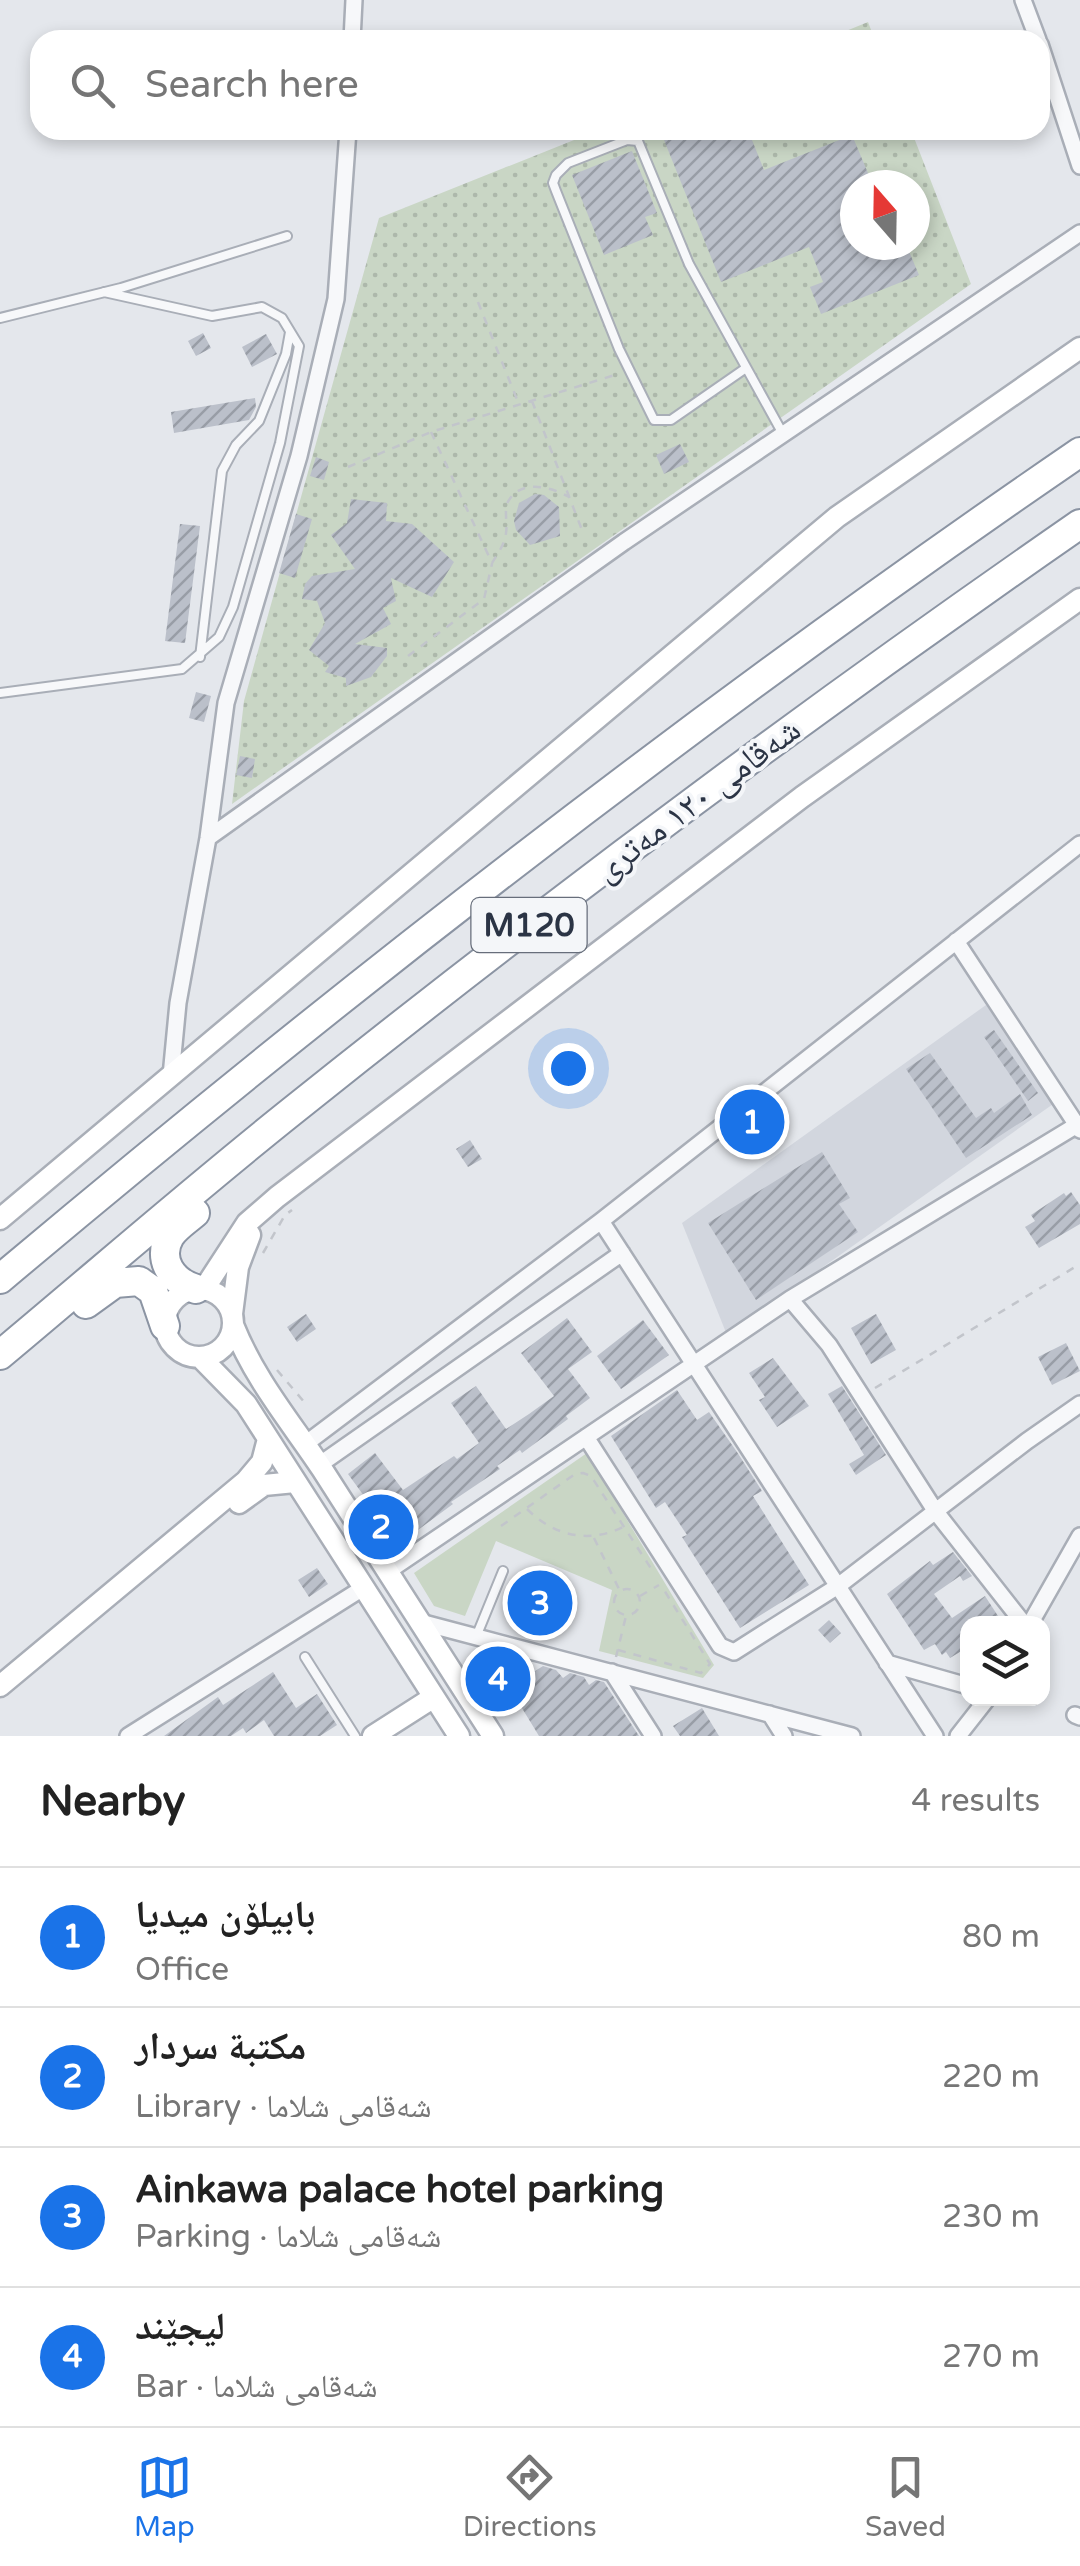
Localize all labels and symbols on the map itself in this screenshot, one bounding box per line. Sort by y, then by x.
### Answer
north arrow [840,170,930,260]
street label: شەقامی ١٢٠ مەتری [586,709,809,891]
road number: M120 [472,898,586,952]
your location [543,1043,594,1094]
pin: 1 [720,1084,784,1160]
pin: 2 [348,1490,414,1564]
pin: 3 [508,1566,572,1640]
pin: 4 [466,1642,530,1716]

